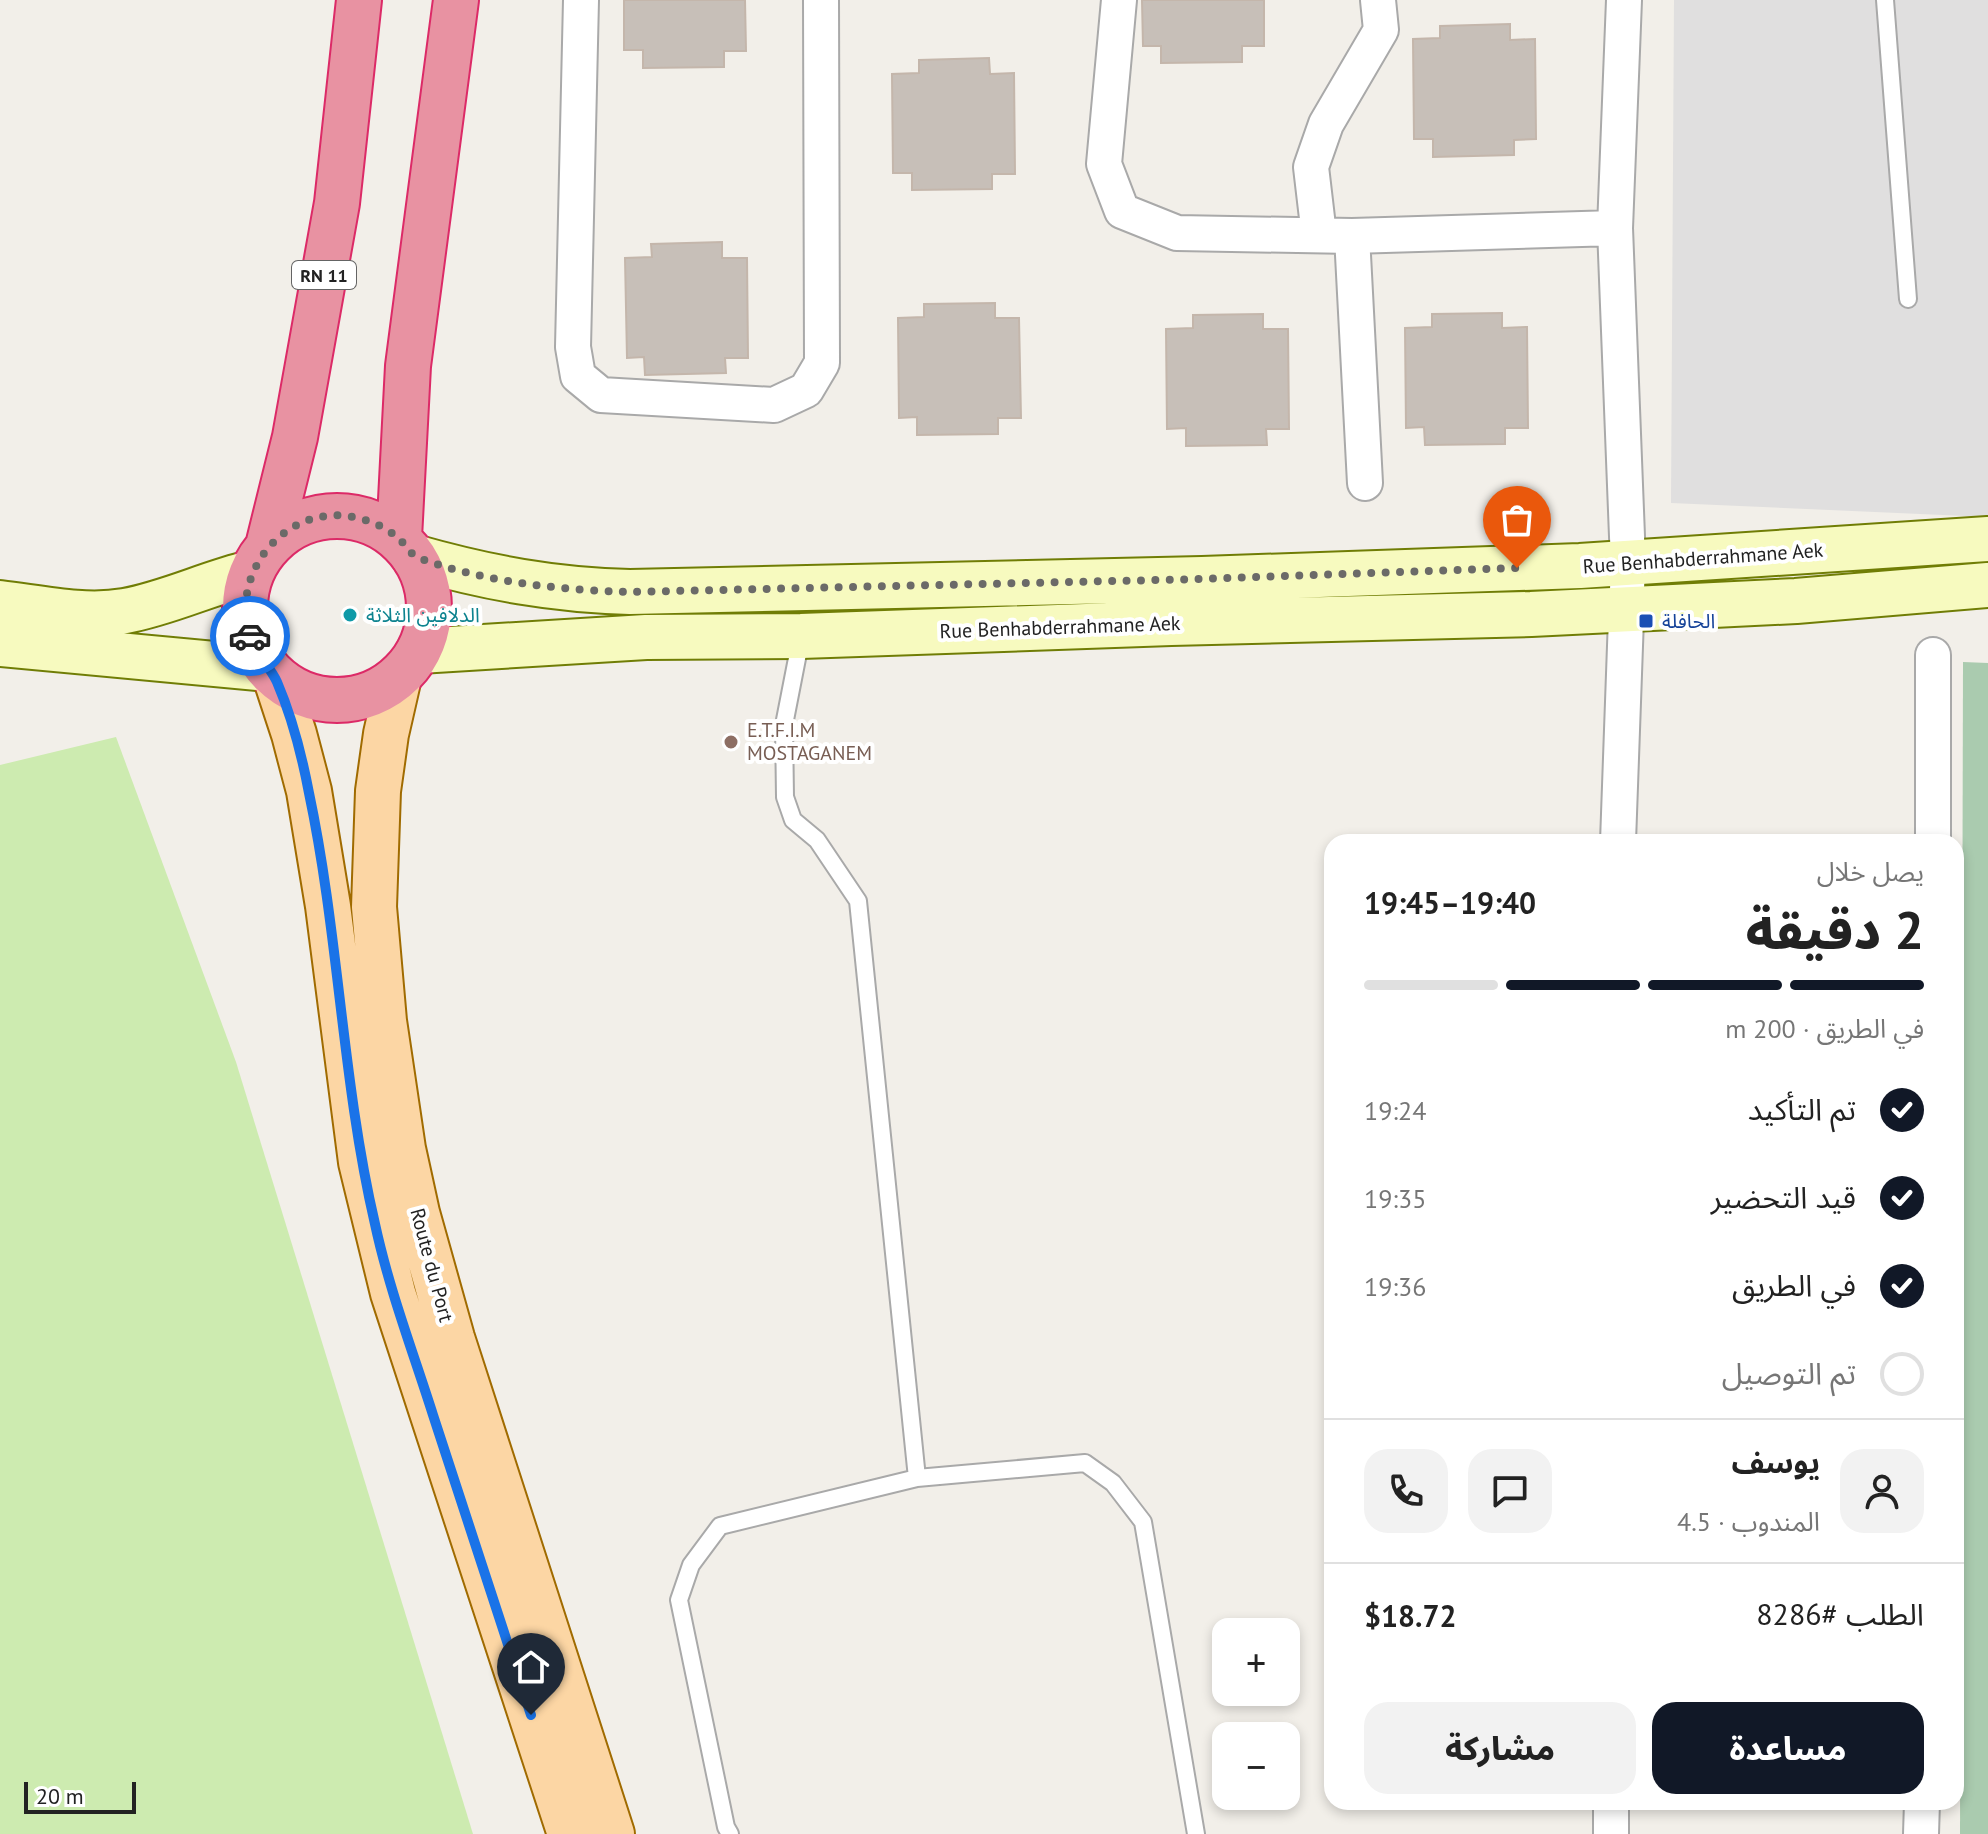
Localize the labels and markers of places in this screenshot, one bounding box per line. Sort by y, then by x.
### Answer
pin [1483,486,1551,568]
place label: الدلافين الثلاثة [366,602,480,628]
marker: الدلافين الثلاثة [341,606,359,624]
place label: الحافلة [1662,608,1715,634]
marker: الحافلة [1637,612,1655,630]
place label: E.T.F.I.M MOSTAGANEM [747,717,872,766]
marker: E.T.F.I.M MOSTAGANEM [722,733,740,751]
pin [497,1633,565,1715]

